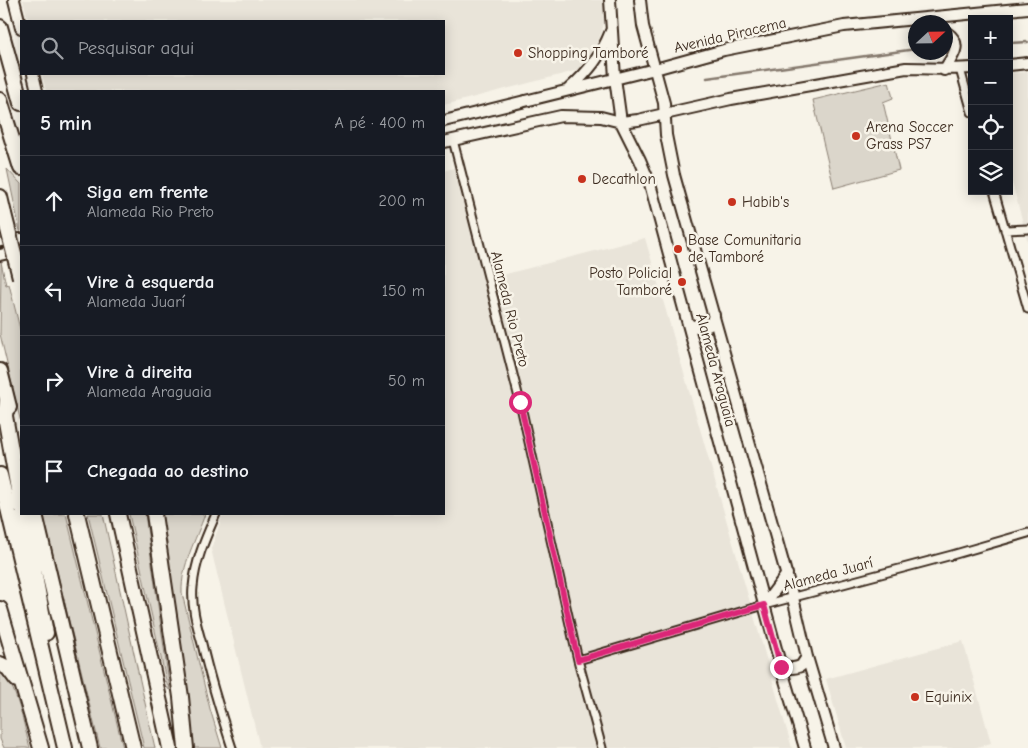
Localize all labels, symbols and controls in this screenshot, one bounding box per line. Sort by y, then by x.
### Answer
street label: Avenida Piracema [672,13,788,57]
north arrow [908,15,953,60]
map controls [968,15,1013,195]
button: + [968,15,1013,60]
search box [20,20,445,75]
icon: search [38,34,66,62]
text: Pesquisar aqui [78,37,194,59]
place label: Shopping Tamboré [528,44,649,62]
marker: Shopping Tamboré [512,47,524,59]
button: − [968,60,1013,105]
button: locate [968,105,1013,150]
text: 5 min [40,111,92,135]
text: A pé · 400 m [335,114,425,132]
place label: Arena Soccer Grass PS7 [866,118,953,153]
marker: Arena Soccer Grass PS7 [850,130,862,142]
button: layers [968,150,1013,195]
place label: Decathlon [592,170,656,188]
marker: Decathlon [576,173,588,185]
text: Siga em frente [87,181,208,203]
icon: ahead [40,187,68,215]
text: 200 m [379,192,425,210]
place label: Habib's [742,193,789,211]
marker: Habib's [726,196,738,208]
text: Alameda Rio Preto [87,203,214,221]
place label: Base Comunitaria de Tamboré [688,231,801,266]
marker: Base Comunitaria de Tamboré [672,243,684,255]
street label: Alameda Rio Preto [487,249,533,369]
place label: Posto Policial Tamboré [589,264,672,299]
text: Vire à esquerda [87,271,214,293]
marker: Posto Policial Tamboré [676,276,688,288]
icon: left [40,277,68,305]
text: 150 m [382,282,425,300]
text: Alameda Juarí [87,293,185,311]
street label: Alameda Araguaia [692,311,740,429]
text: Vire à direita [87,361,192,383]
icon: right [40,367,68,395]
text: 50 m [388,372,425,390]
text: Alameda Araguaia [87,383,212,401]
route start [509,391,532,414]
icon: arrive [40,457,68,485]
text: Chegada ao destino [87,460,249,482]
street label: Alameda Juarí [781,553,875,595]
route end [770,656,793,679]
place label: Equinix [925,688,973,706]
marker: Equinix [909,691,921,703]

